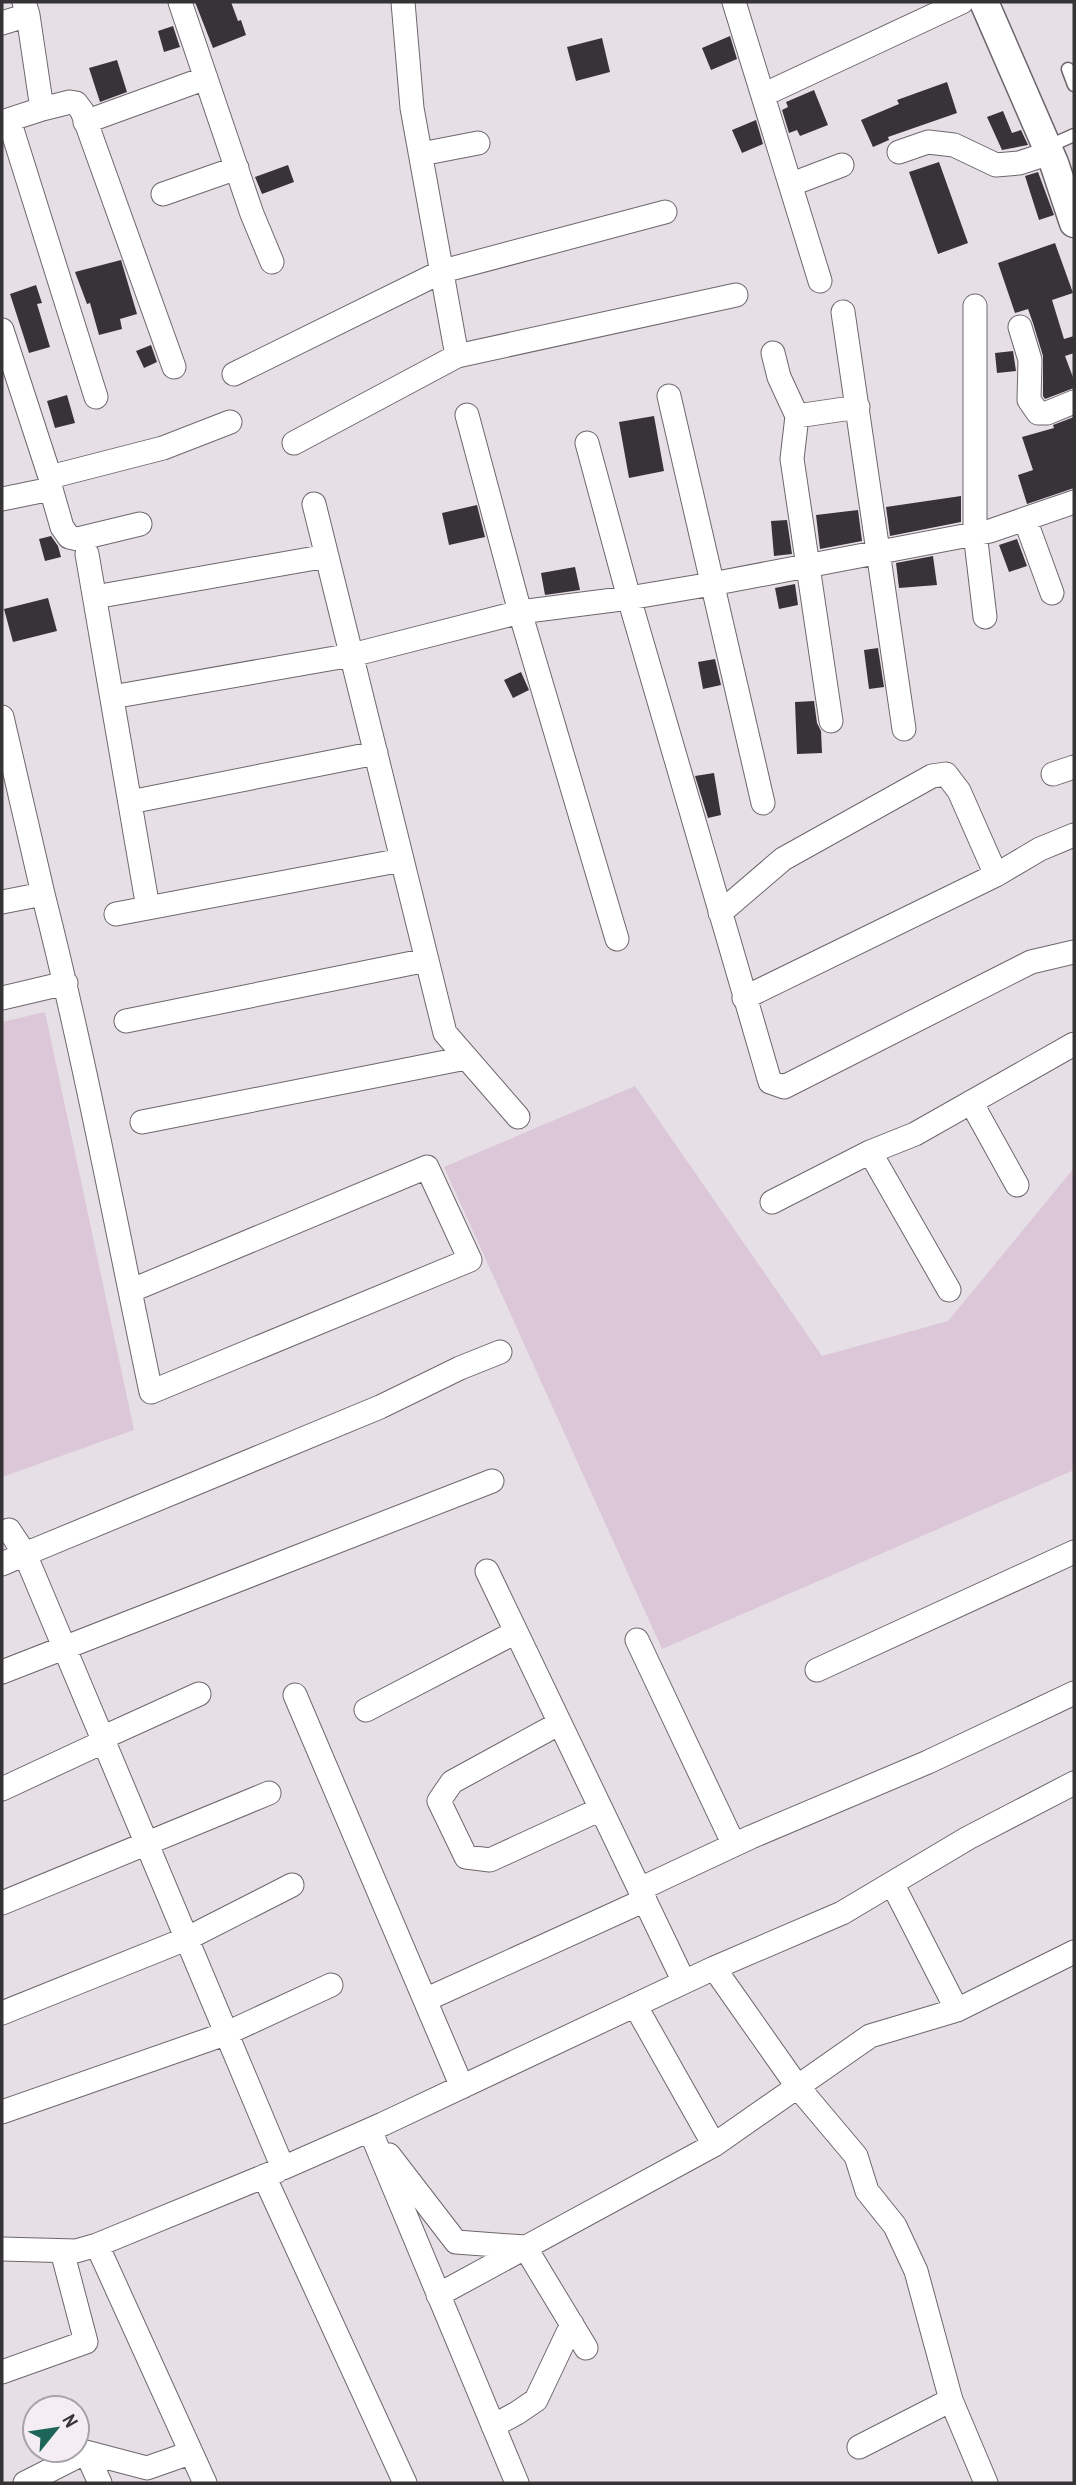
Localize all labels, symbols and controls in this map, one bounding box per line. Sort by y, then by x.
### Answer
north arrow [21,2394,91,2464]
text: N [57,2409,85,2432]

